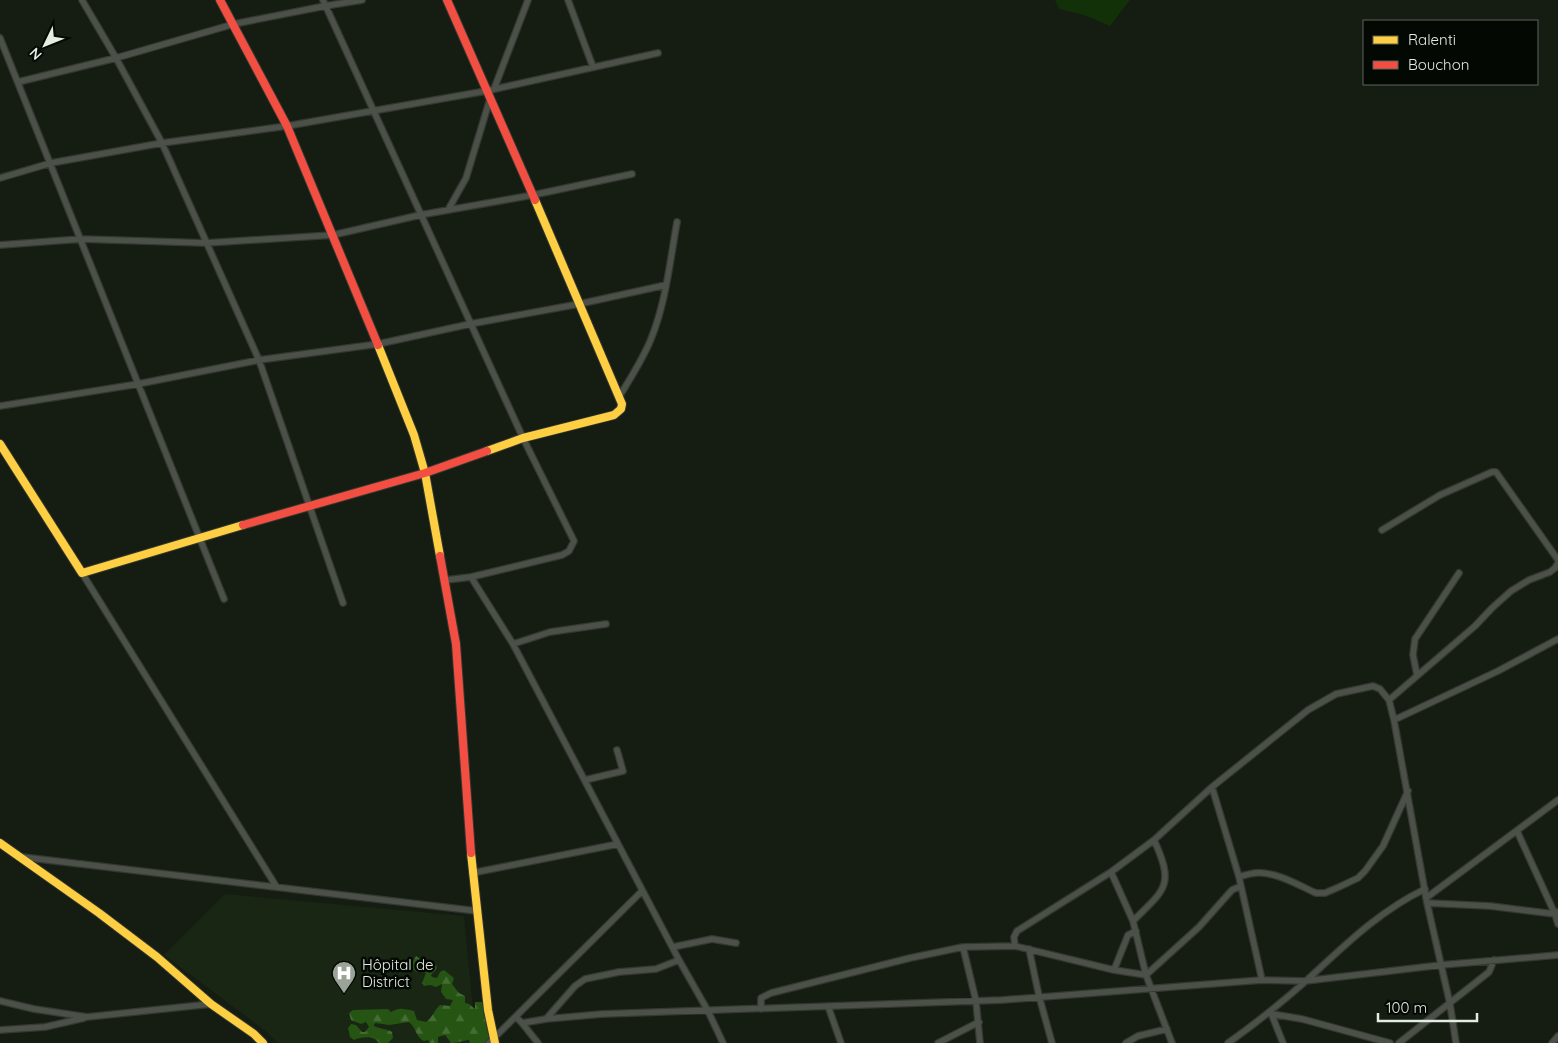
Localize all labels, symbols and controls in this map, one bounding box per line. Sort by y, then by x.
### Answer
north arrow [20,20,70,70]
legend [1363,20,1538,85]
text: Ralenti [1408,30,1456,49]
text: N [25,44,46,64]
text: Bouchon [1408,55,1469,74]
place label: Hôpital de District [362,955,433,991]
hospital icon: Hôpital de District [331,960,357,994]
scale bar [1378,990,1477,1022]
text: 100 m [1386,998,1427,1017]

